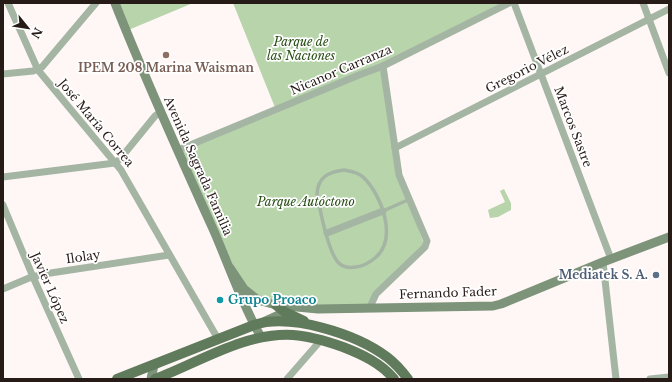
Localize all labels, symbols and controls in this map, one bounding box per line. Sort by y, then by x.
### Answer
north arrow [8,8,48,48]
text: N [28,25,45,42]
park label: Parque de las Naciones [267,34,335,63]
street label: Nicanor Carranza [288,41,394,98]
street label: Gregorio Vélez [483,41,571,96]
marker: IPEM 208 Marina Waisman [161,50,171,60]
place label: IPEM 208 Marina Waisman [78,60,254,75]
street label: José María Correa [54,74,138,170]
street label: Marcos Sastre [551,84,596,169]
street label: Avenida Sagrada Familia [161,93,236,238]
park label: Parque Autóctono [256,194,355,209]
street label: Ilolay [65,247,101,266]
street label: Javier López [27,248,73,326]
place label: Mediatek S. A. [559,267,648,282]
marker: Mediatek S. A. [651,270,661,280]
street label: Fernando Fader [399,283,497,302]
place label: Grupo Proaco [228,292,317,307]
marker: Grupo Proaco [215,295,225,305]

